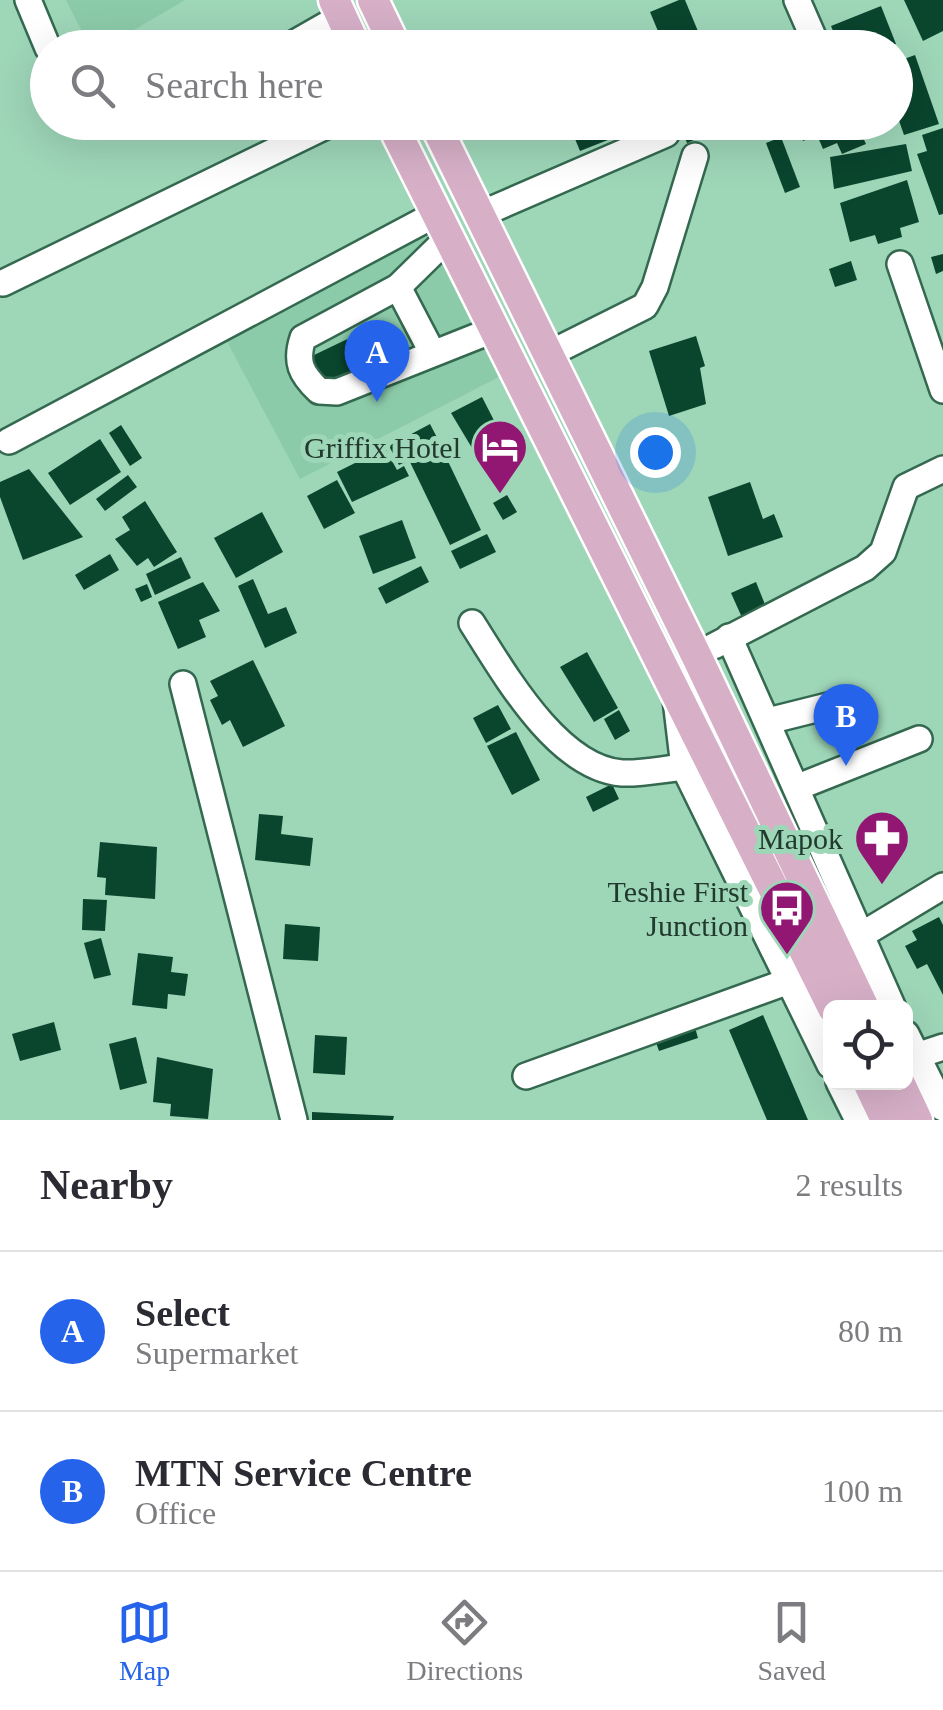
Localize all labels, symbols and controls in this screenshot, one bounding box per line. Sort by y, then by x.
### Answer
search box [30,30,913,140]
icon: search [65,58,120,113]
text: Search here [145,64,323,106]
pin: A [344,320,410,402]
hotel icon: Griffix Hotel [470,417,530,496]
your location [630,427,681,478]
place label: Griffix Hotel [304,431,461,464]
pin: B [814,684,878,766]
pharmacy icon: Mapok [852,808,912,887]
place label: Mapok [758,822,843,855]
place label: Teshie First Junction [608,875,749,942]
bus stop icon: Teshie First Junction [757,878,817,957]
map controls [823,1000,913,1090]
button: locate [823,1000,913,1090]
text: Nearby [40,1162,173,1208]
text: 2 results [795,1167,903,1203]
text: Select [135,1292,230,1334]
text: A [61,1313,84,1349]
text: 80 m [838,1313,903,1349]
text: Supermarket [135,1335,299,1371]
text: MTN Service Centre [135,1452,472,1494]
text: B [62,1473,83,1509]
text: 100 m [822,1473,903,1509]
text: Office [135,1495,216,1531]
tab: Map [117,1595,172,1687]
tab: Directions [406,1595,523,1687]
tab: Saved [757,1595,826,1687]

